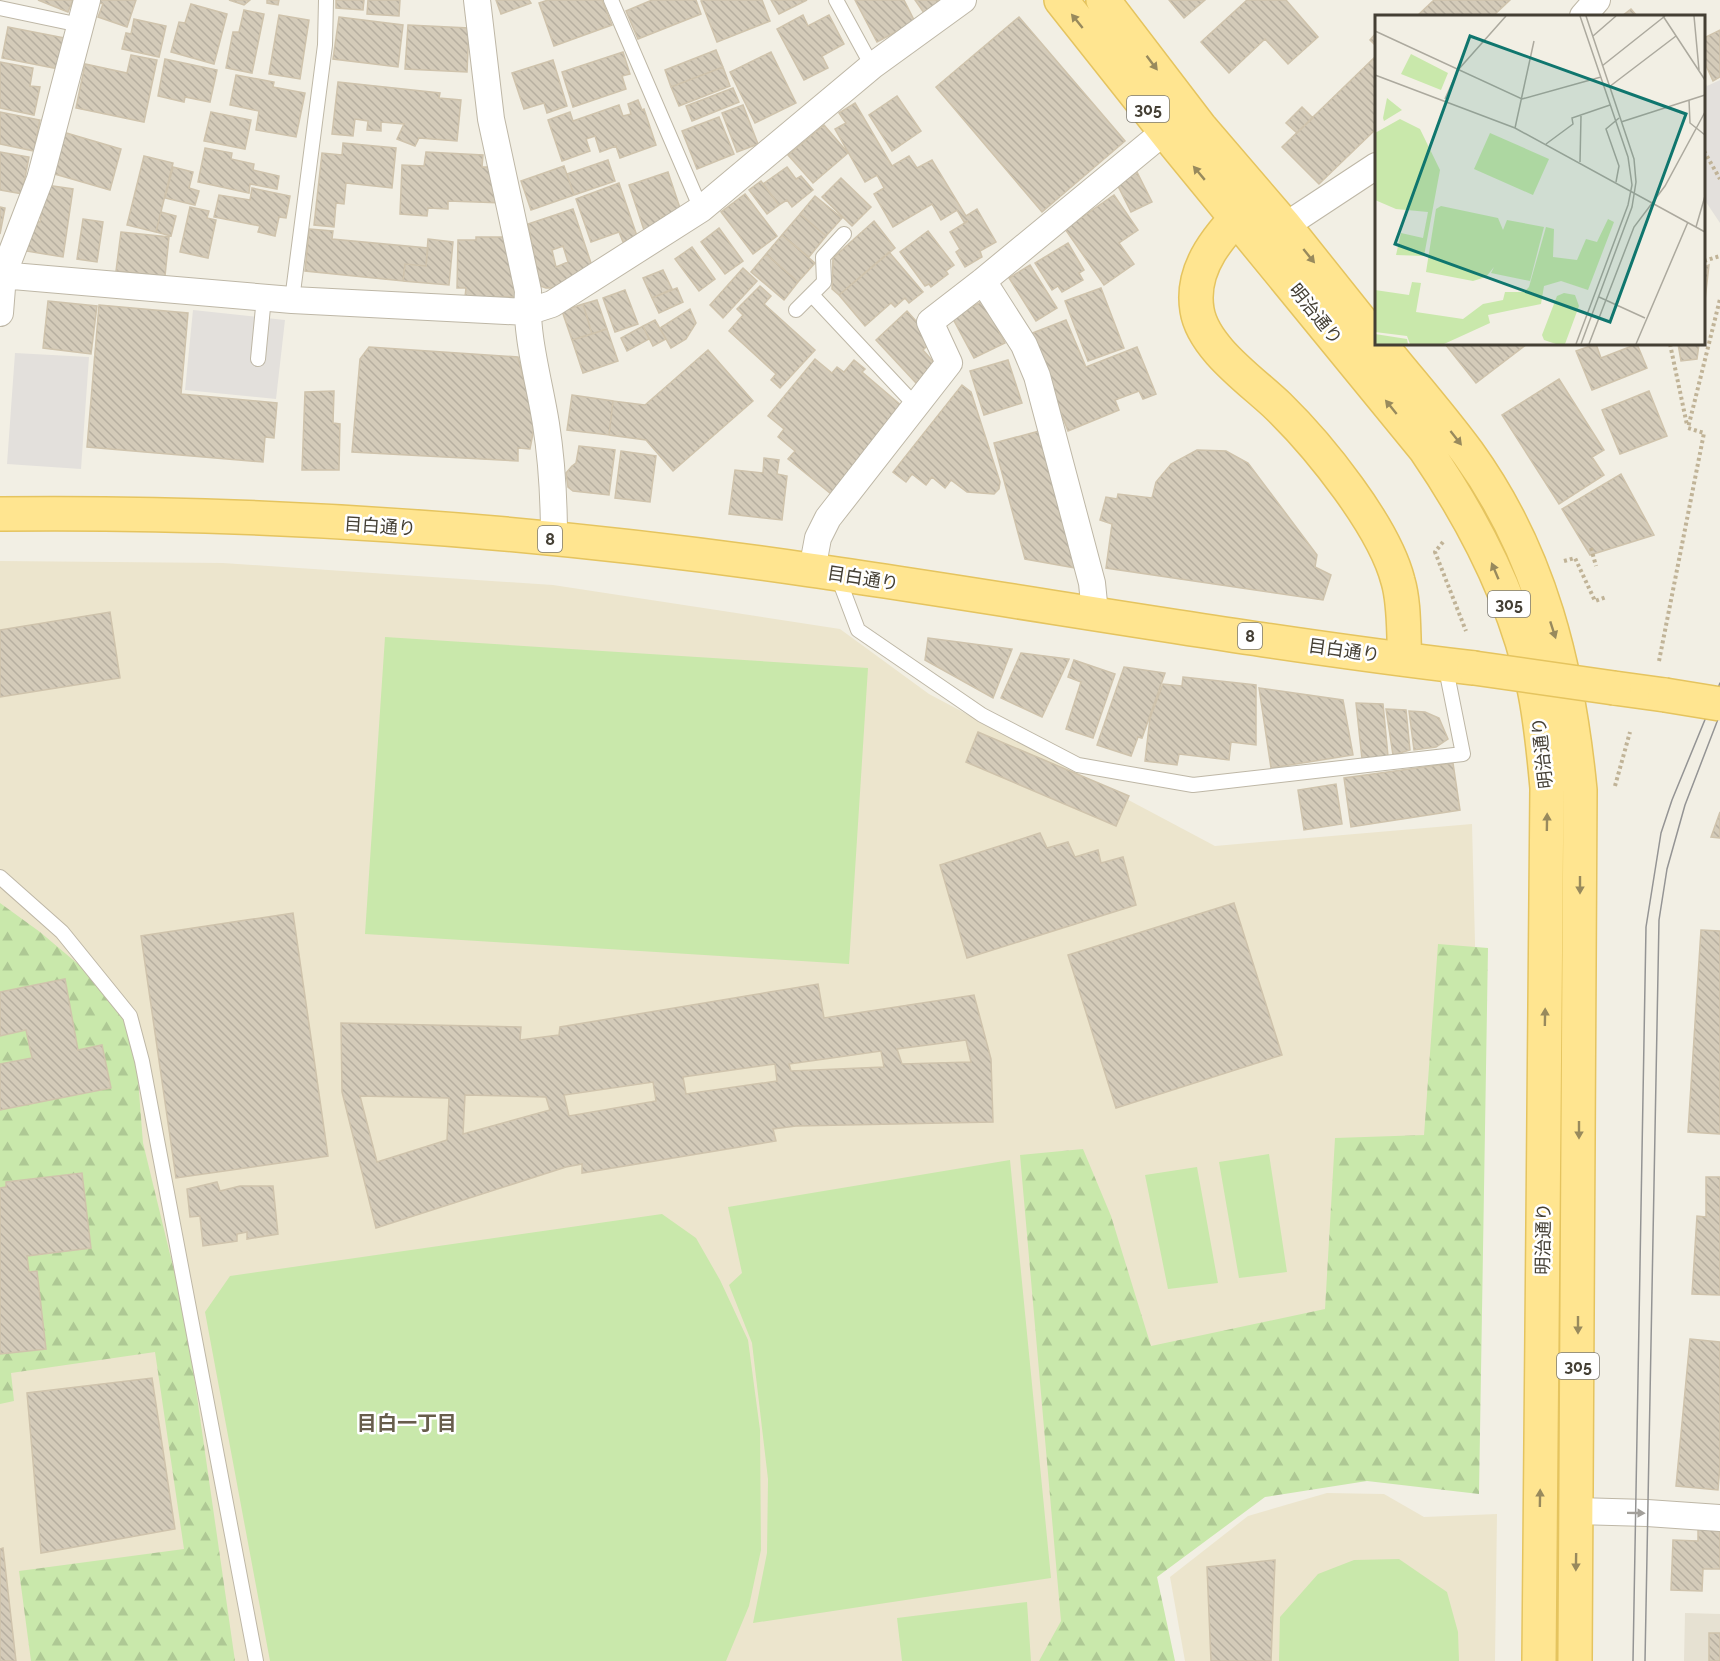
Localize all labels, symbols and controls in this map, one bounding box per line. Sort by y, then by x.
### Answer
one-way arrow [1072,13,1084,28]
inset map [1375,15,1705,345]
one-way arrow [1145,56,1157,71]
road number: 305 [1127,96,1169,122]
one-way arrow [1193,166,1206,181]
one-way arrow [1302,248,1315,264]
street label: 明治通り [1285,279,1347,349]
one-way arrow [1386,400,1398,415]
one-way arrow [1449,430,1462,446]
street label: 目白通り [343,513,417,539]
road number: 8 [538,526,562,552]
street label: 目白通り [826,562,900,594]
one-way arrow [1490,562,1500,580]
road number: 305 [1488,591,1530,617]
one-way arrow [1548,621,1558,639]
road number: 8 [1238,623,1262,649]
street label: 目白通り [1307,635,1381,665]
street label: 明治通り [1528,716,1556,790]
one-way arrow [1542,812,1551,831]
one-way arrow [1575,876,1585,895]
one-way arrow [1540,1007,1550,1026]
one-way arrow [1574,1120,1584,1139]
street label: 明治通り [1532,1203,1554,1275]
one-way arrow [1573,1315,1583,1334]
road number: 305 [1557,1353,1599,1379]
district label: 目白一丁目 [357,1411,457,1435]
one-way arrow [1535,1488,1545,1507]
one-way arrow [1626,1508,1645,1517]
one-way arrow [1572,1552,1581,1571]

